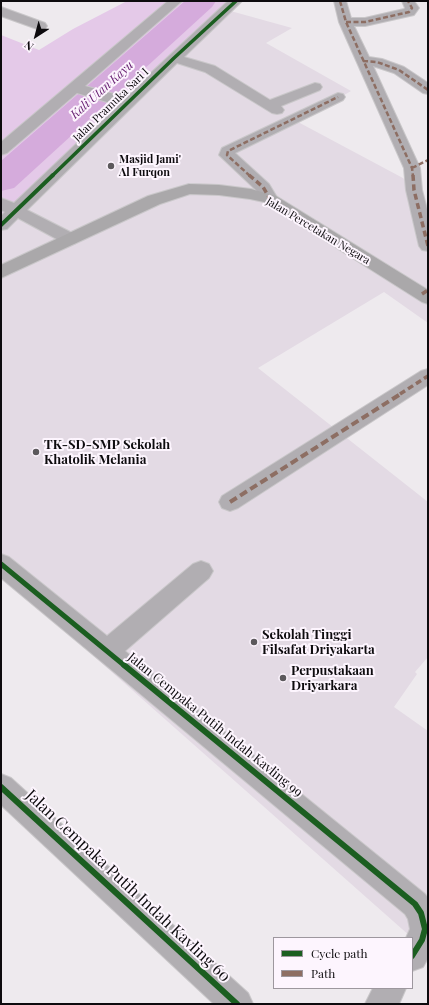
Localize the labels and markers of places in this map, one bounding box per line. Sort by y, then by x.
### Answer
place label: Masjid Jami' Al Furqon [119,153,181,179]
marker: Masjid Jami' Al Furqon [106,161,116,171]
place label: TK-SD-SMP Sekolah Khatolik Melania [44,437,170,468]
marker: TK-SD-SMP Sekolah Khatolik Melania [31,447,41,457]
place label: Sekolah Tinggi Filsafat Driyakarta [262,627,375,658]
marker: Sekolah Tinggi Filsafat Driyakarta [249,637,259,647]
place label: Perpustakaan Driyarkara [291,663,374,694]
marker: Perpustakaan Driyarkara [278,673,288,683]

